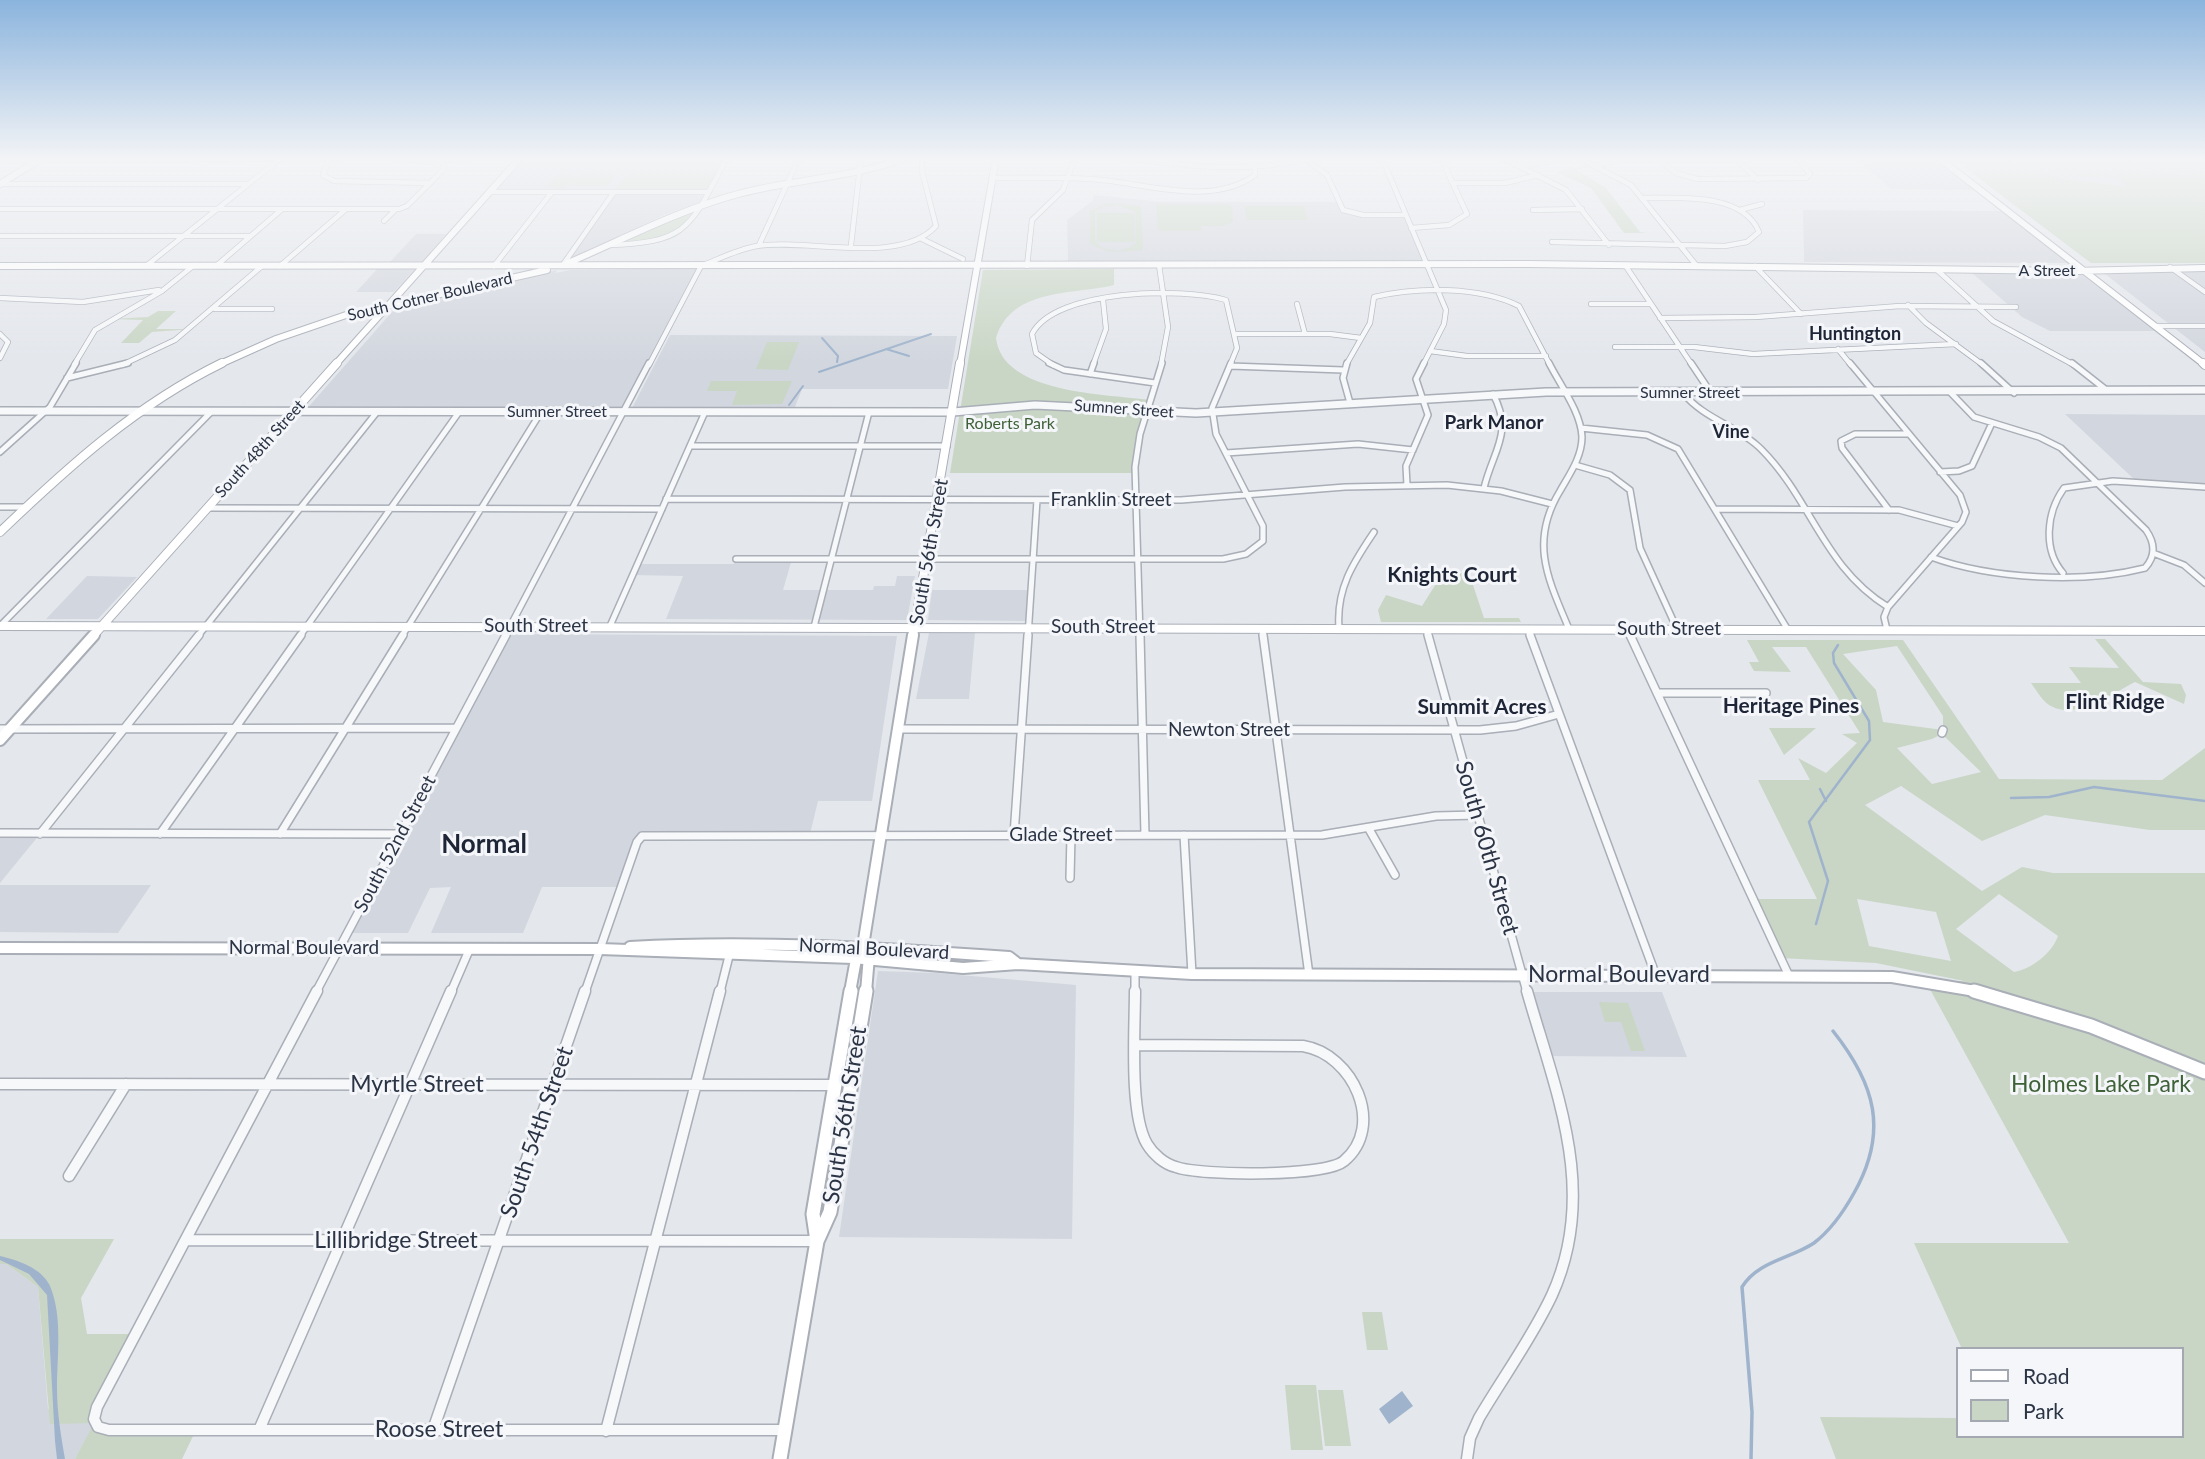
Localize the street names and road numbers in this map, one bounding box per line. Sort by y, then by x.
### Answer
street label: A Street [2018,261,2076,281]
street label: South Cotner Boulevard [346,269,514,325]
street label: Sumner Street [1640,383,1740,403]
street label: South 48th Street [211,396,309,502]
street label: Sumner Street [1073,396,1175,422]
street label: Sumner Street [507,402,607,422]
street label: South 56th Street [905,477,953,627]
street label: Franklin Street [1051,489,1171,511]
street label: South Street [484,615,588,637]
street label: South Street [1051,616,1155,638]
street label: South Street [1617,618,1721,640]
street label: Newton Street [1168,719,1290,741]
street label: South 60th Street [1449,758,1525,938]
street label: South 52nd Street [349,772,441,916]
street label: Glade Street [1009,824,1113,846]
street label: Normal Boulevard [798,934,950,964]
street label: Normal Boulevard [229,937,379,959]
street label: Normal Boulevard [1528,961,1710,989]
street label: South 56th Street [817,1024,873,1206]
street label: South 54th Street [495,1043,579,1221]
street label: Myrtle Street [350,1071,484,1099]
street label: Lillibridge Street [314,1227,478,1255]
street label: Roose Street [375,1416,503,1444]

